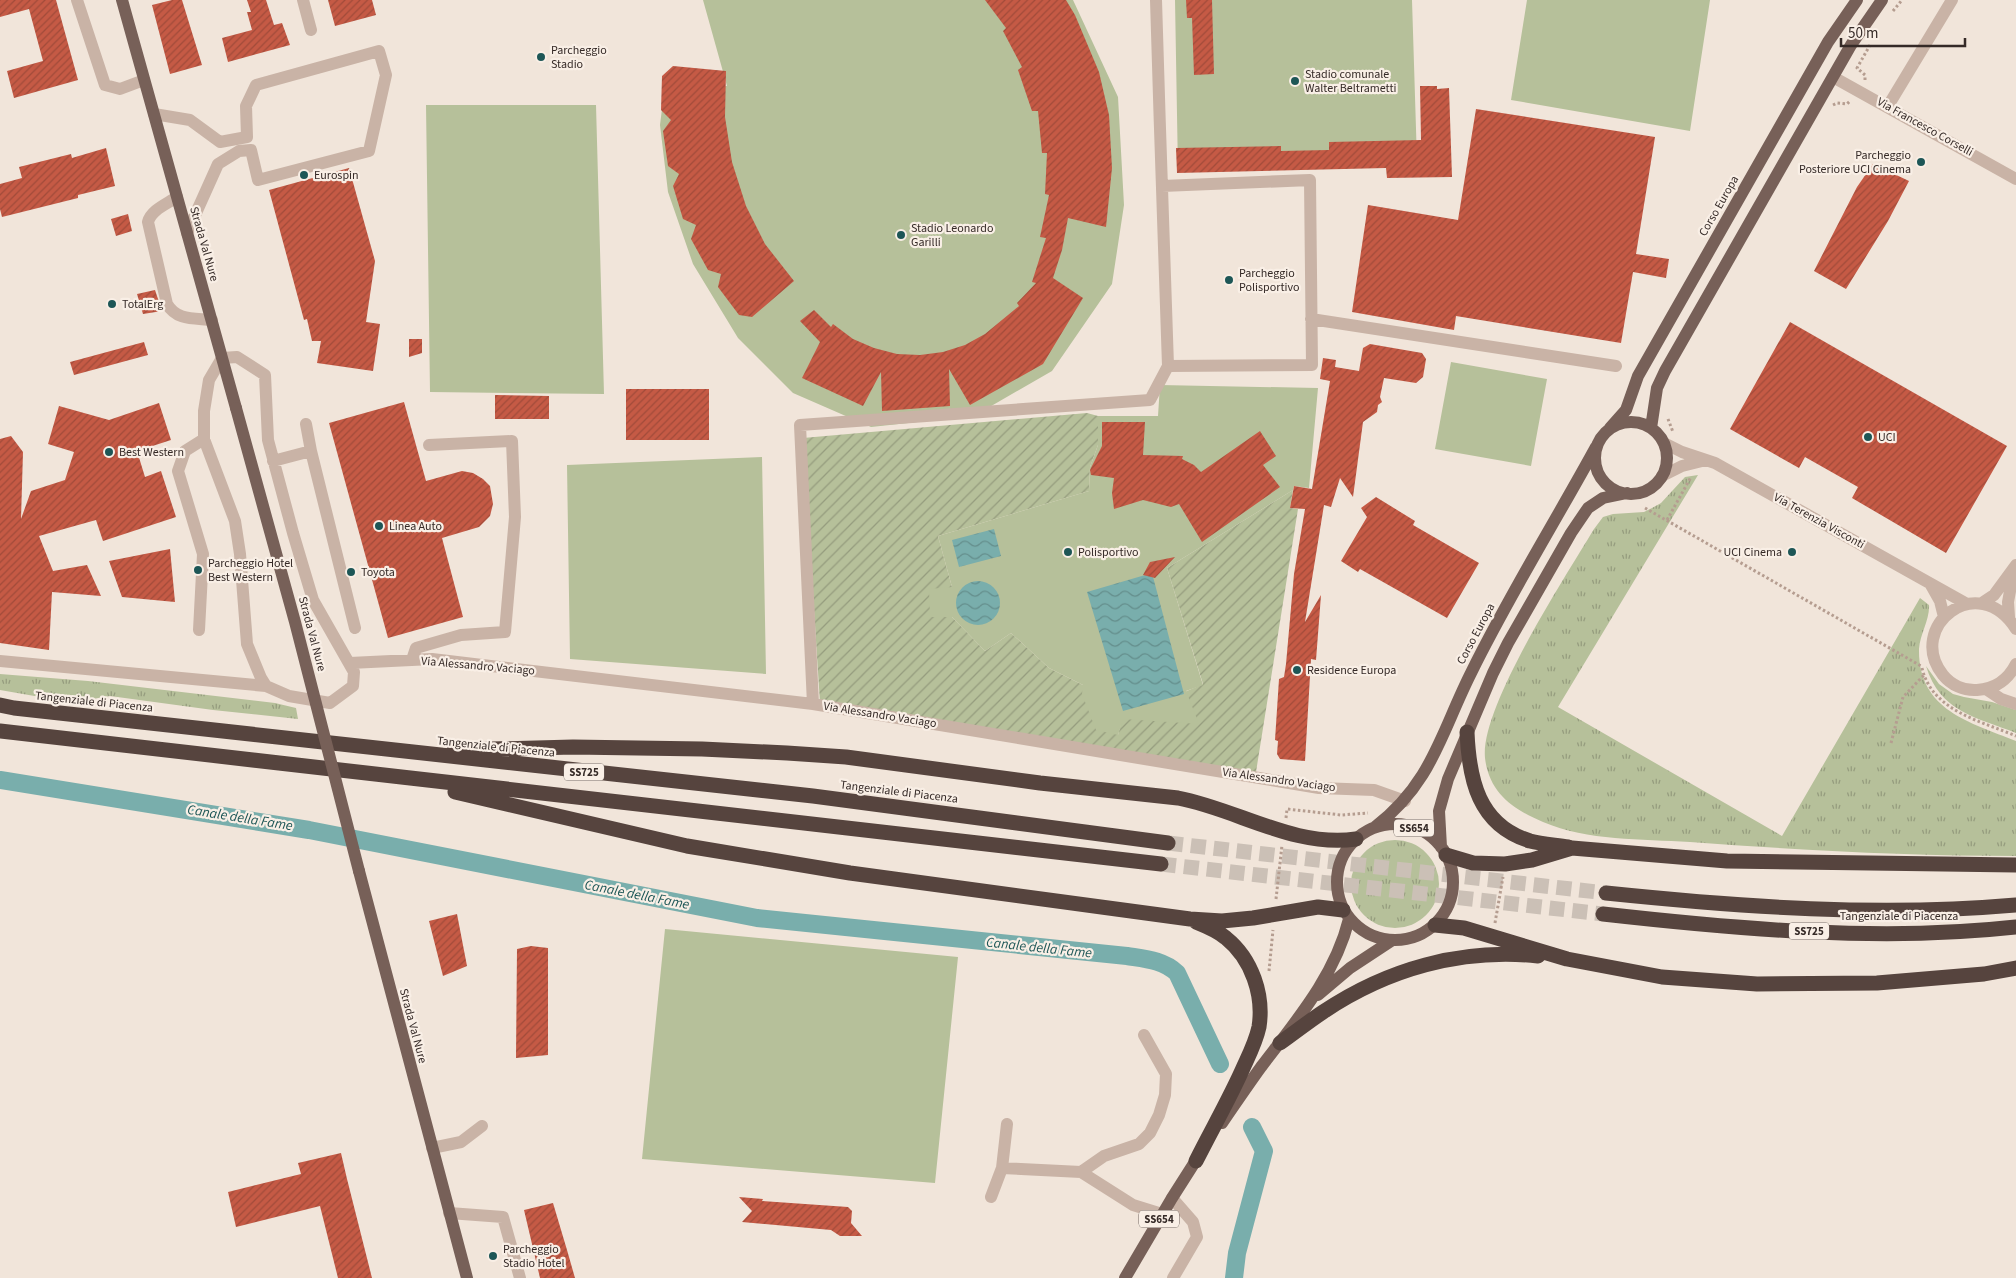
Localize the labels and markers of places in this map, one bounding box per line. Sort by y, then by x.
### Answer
place label: Parcheggio Stadio [551,42,607,73]
marker: Parcheggio Stadio [535,51,547,63]
place label: Stadio comunale Walter Beltrametti [1305,66,1396,97]
marker: Stadio comunale Walter Beltrametti [1289,75,1301,87]
place label: Parcheggio Posteriore UCI Cinema [1799,147,1911,178]
marker: Parcheggio Posteriore UCI Cinema [1915,156,1927,168]
place label: Eurospin [314,167,359,184]
marker: Eurospin [298,169,310,181]
place label: Stadio Leonardo Garilli [911,220,993,251]
marker: Stadio Leonardo Garilli [895,229,907,241]
place label: Parcheggio Polisportivo [1239,265,1299,296]
marker: Parcheggio Polisportivo [1223,274,1235,286]
place label: TotalErg [122,296,163,313]
marker: TotalErg [106,298,118,310]
place label: UCI [1878,429,1896,446]
marker: UCI [1862,431,1874,443]
place label: Best Western [119,444,184,461]
marker: Best Western [103,446,115,458]
place label: Linea Auto [389,518,442,535]
marker: Linea Auto [373,520,385,532]
place label: Polisportivo [1078,544,1138,561]
place label: UCI Cinema [1724,544,1782,561]
marker: Polisportivo [1062,546,1074,558]
marker: UCI Cinema [1786,546,1798,558]
place label: Parcheggio Hotel Best Western [208,555,293,586]
marker: Parcheggio Hotel Best Western [192,564,204,576]
place label: Toyota [361,564,395,581]
marker: Toyota [345,566,357,578]
place label: Residence Europa [1307,662,1396,679]
marker: Residence Europa [1291,664,1303,676]
place label: Parcheggio Stadio Hotel [503,1241,565,1272]
marker: Parcheggio Stadio Hotel [487,1250,499,1262]

